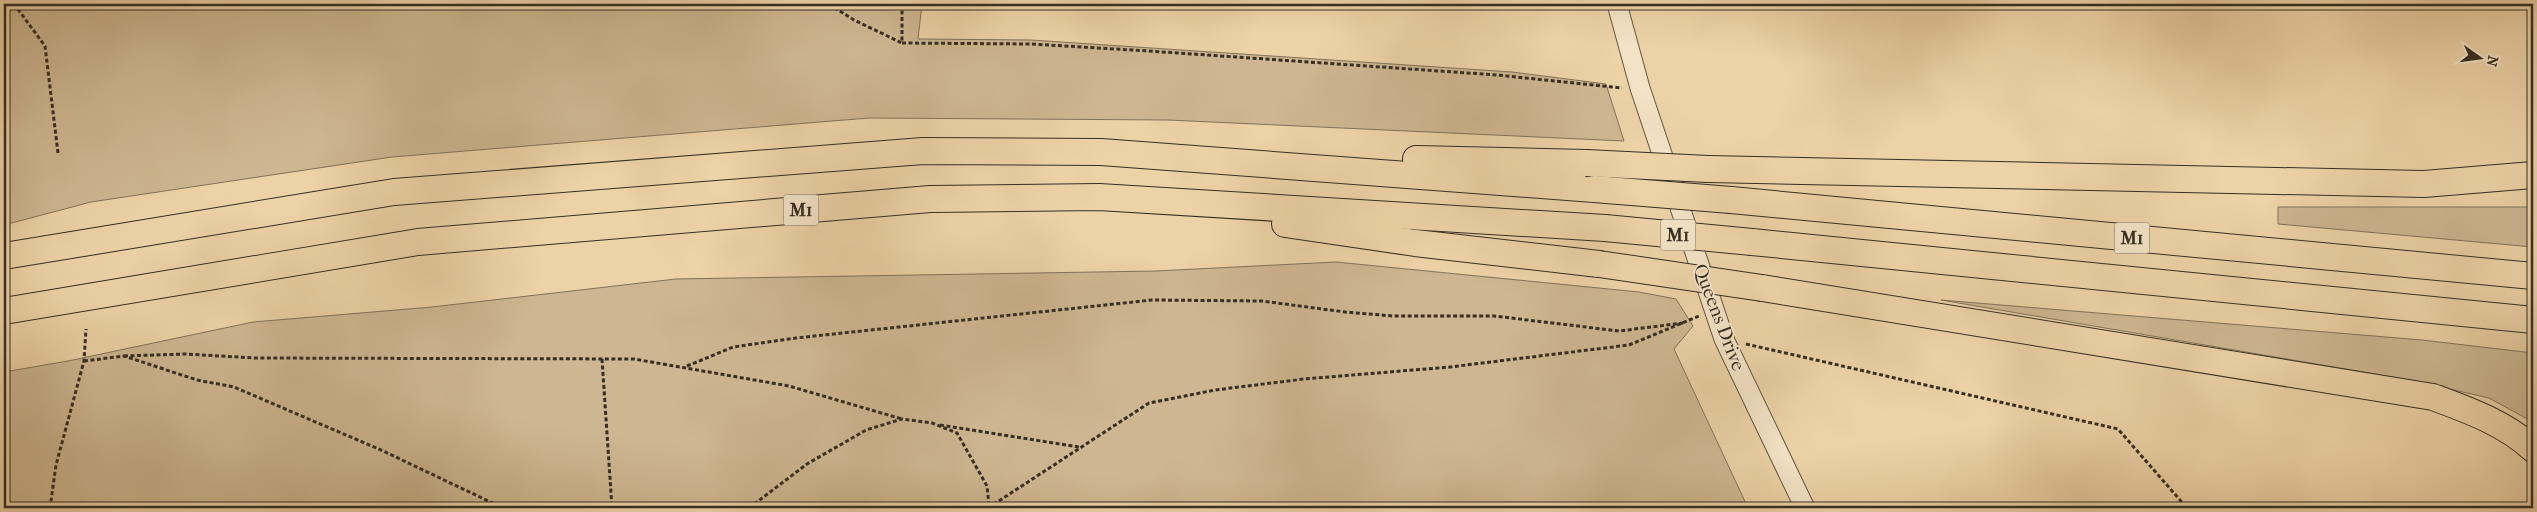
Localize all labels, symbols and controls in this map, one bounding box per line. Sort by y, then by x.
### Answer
north arrow [2454,32,2504,82]
text: N [2483,54,2502,69]
road number: M1 [784,194,818,226]
road number: M1 [1660,220,1696,250]
road number: M1 [2114,222,2150,254]
street label: Queens Drive [1689,261,1750,374]

